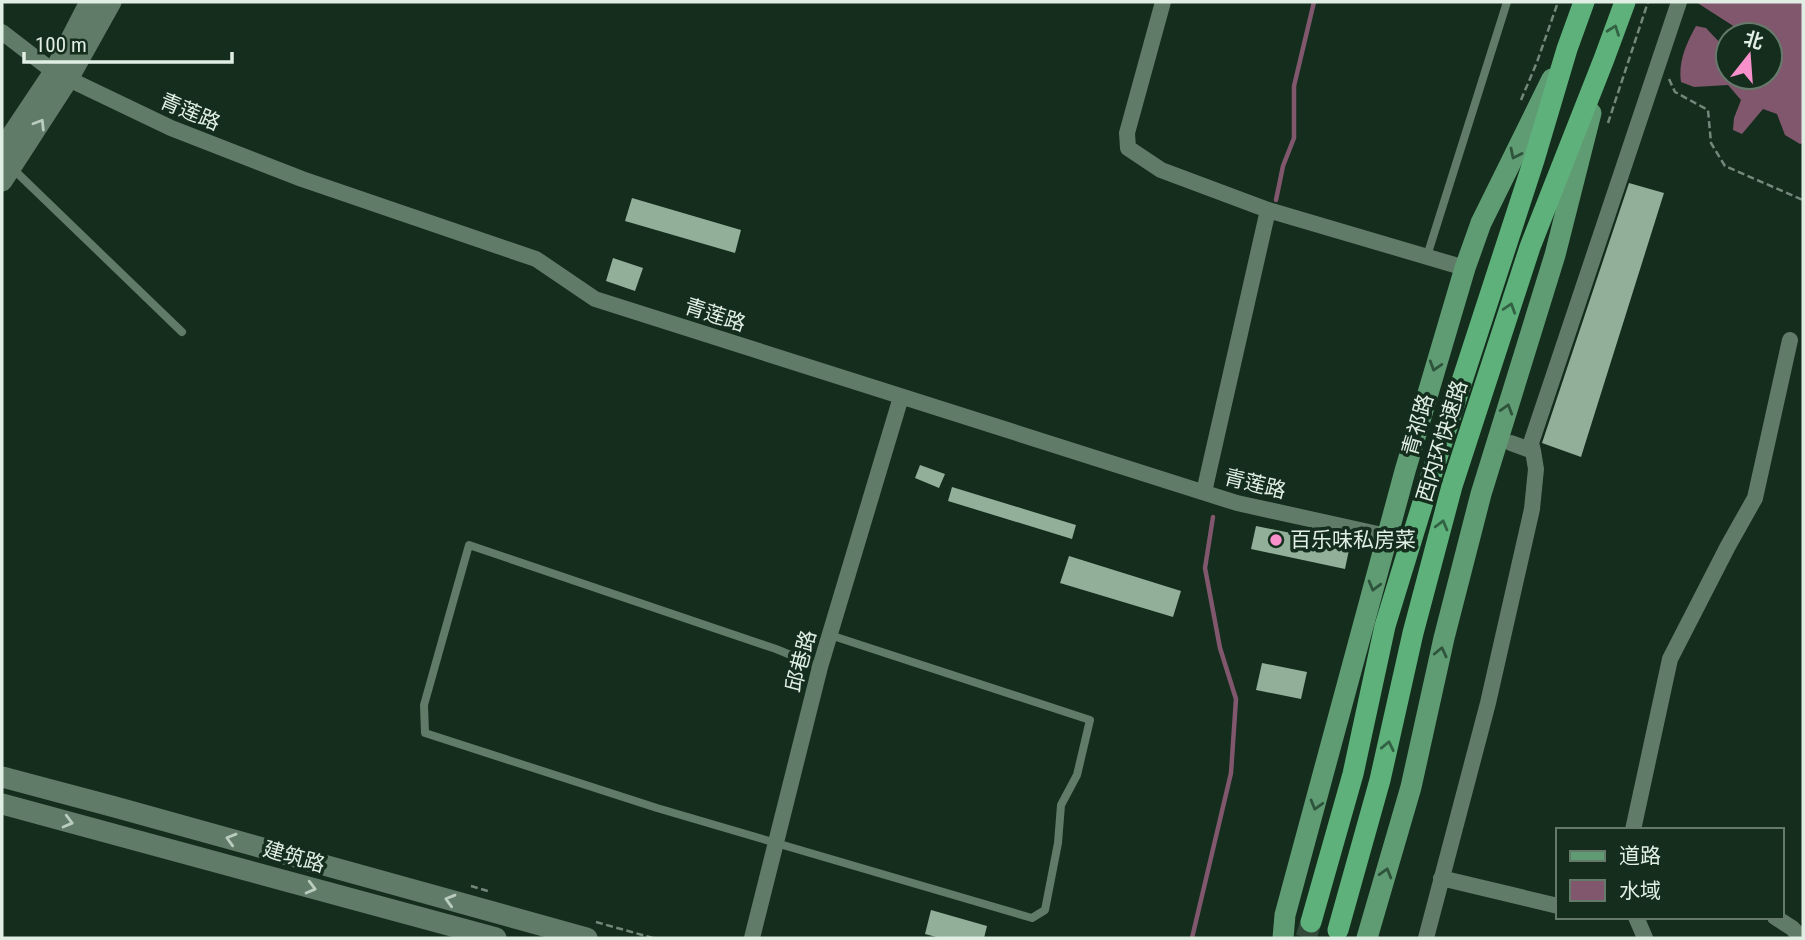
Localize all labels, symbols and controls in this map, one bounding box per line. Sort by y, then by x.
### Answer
scale bar [24,21,233,65]
north arrow [1714,21,1784,91]
one-way arrow [1606,25,1620,37]
text: 北 [1741,26,1766,54]
text: 100 m [35,33,87,57]
street label: 青莲路 [156,89,224,135]
one-way arrow [31,119,44,132]
one-way arrow [1509,147,1523,159]
street label: 青莲路 [681,294,749,336]
one-way arrow [1502,302,1516,314]
one-way arrow [1428,360,1443,372]
street label: 西内环快速路 [1412,377,1472,505]
street label: 青祁路 [1398,391,1438,459]
one-way arrow [1499,403,1514,415]
street label: 青莲路 [1222,465,1288,503]
one-way arrow [1433,519,1448,531]
place label: 百乐味私房菜 [1290,528,1416,552]
marker: 百乐味私房菜 [1268,532,1284,548]
one-way arrow [1368,579,1382,591]
street label: 邱巷路 [781,627,821,695]
one-way arrow [1432,646,1447,658]
one-way arrow [1379,740,1394,752]
one-way arrow [1309,799,1324,811]
one-way arrow [61,814,73,828]
legend [1556,828,1784,919]
one-way arrow [225,833,237,847]
street label: 建筑路 [260,837,328,877]
text: 道路 [1619,844,1661,868]
one-way arrow [1378,867,1393,879]
text: 水域 [1619,879,1661,903]
one-way arrow [305,880,317,894]
one-way arrow [444,894,456,909]

